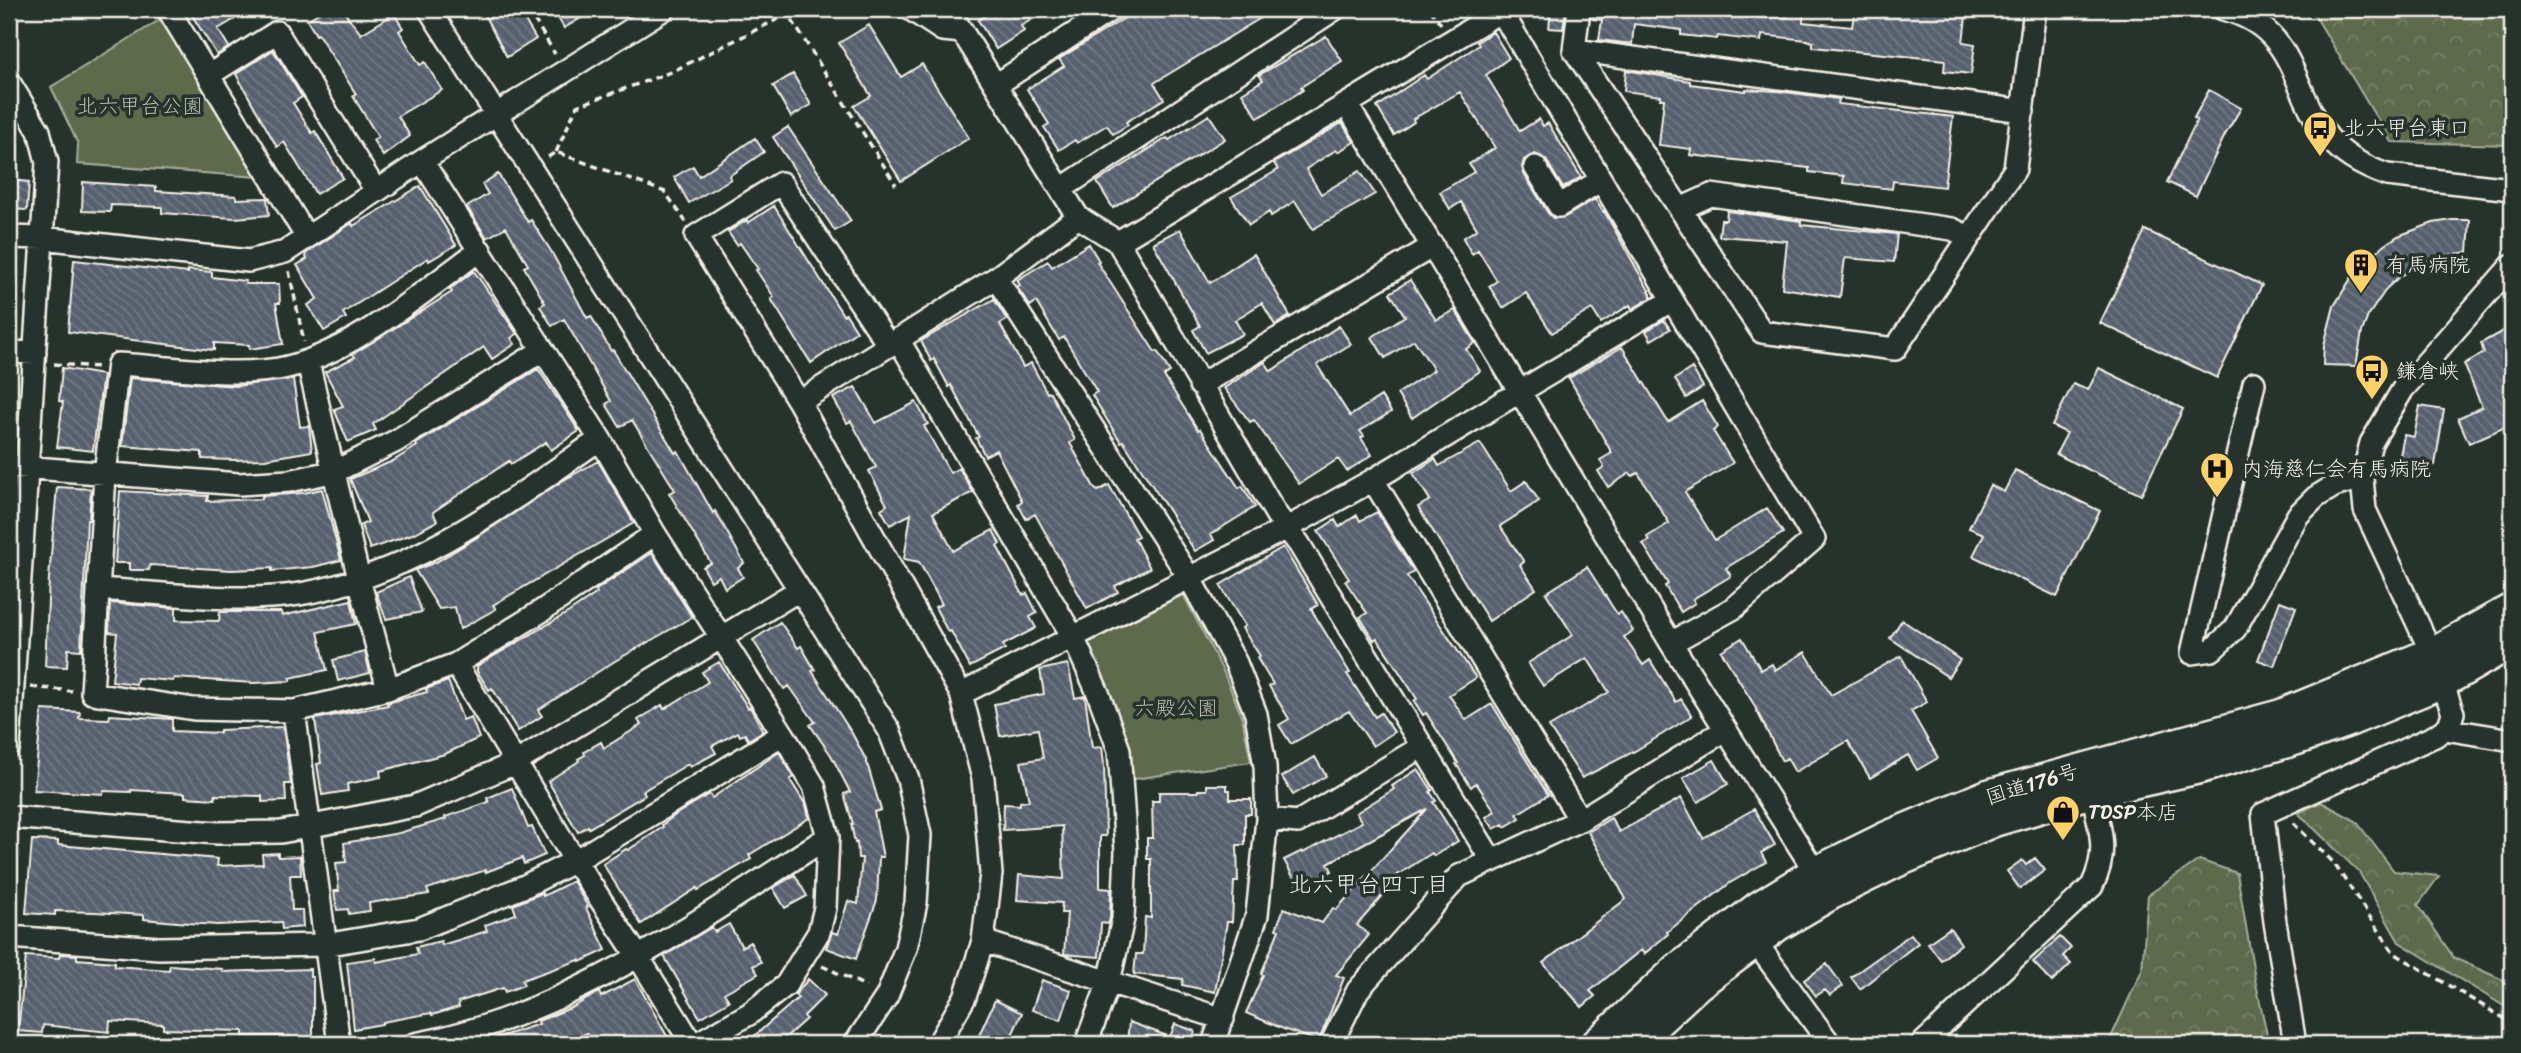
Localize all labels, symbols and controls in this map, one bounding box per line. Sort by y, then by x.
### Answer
park label: 北六甲台公園 [77,87,203,125]
bus stop icon: 北六甲台東口 [2301,109,2339,158]
place label: 北六甲台東口 [2344,109,2470,147]
building icon: 有馬病院 [2342,246,2380,295]
place label: 有馬病院 [2386,246,2470,284]
bus stop icon: 鎌倉峡 [2353,352,2391,401]
place label: 鎌倉峡 [2396,352,2459,390]
hospital icon: 内海慈仁会有馬病院 [2198,450,2236,499]
place label: 内海慈仁会有馬病院 [2242,450,2431,488]
park label: 六殿公園 [1134,689,1218,727]
street label: 国道176号 [1981,752,2083,816]
shop icon: TDSP本店 [2044,793,2082,842]
place label: TDSP本店 [2088,793,2178,831]
district label: 北六甲台四丁目 [1289,864,1450,905]

